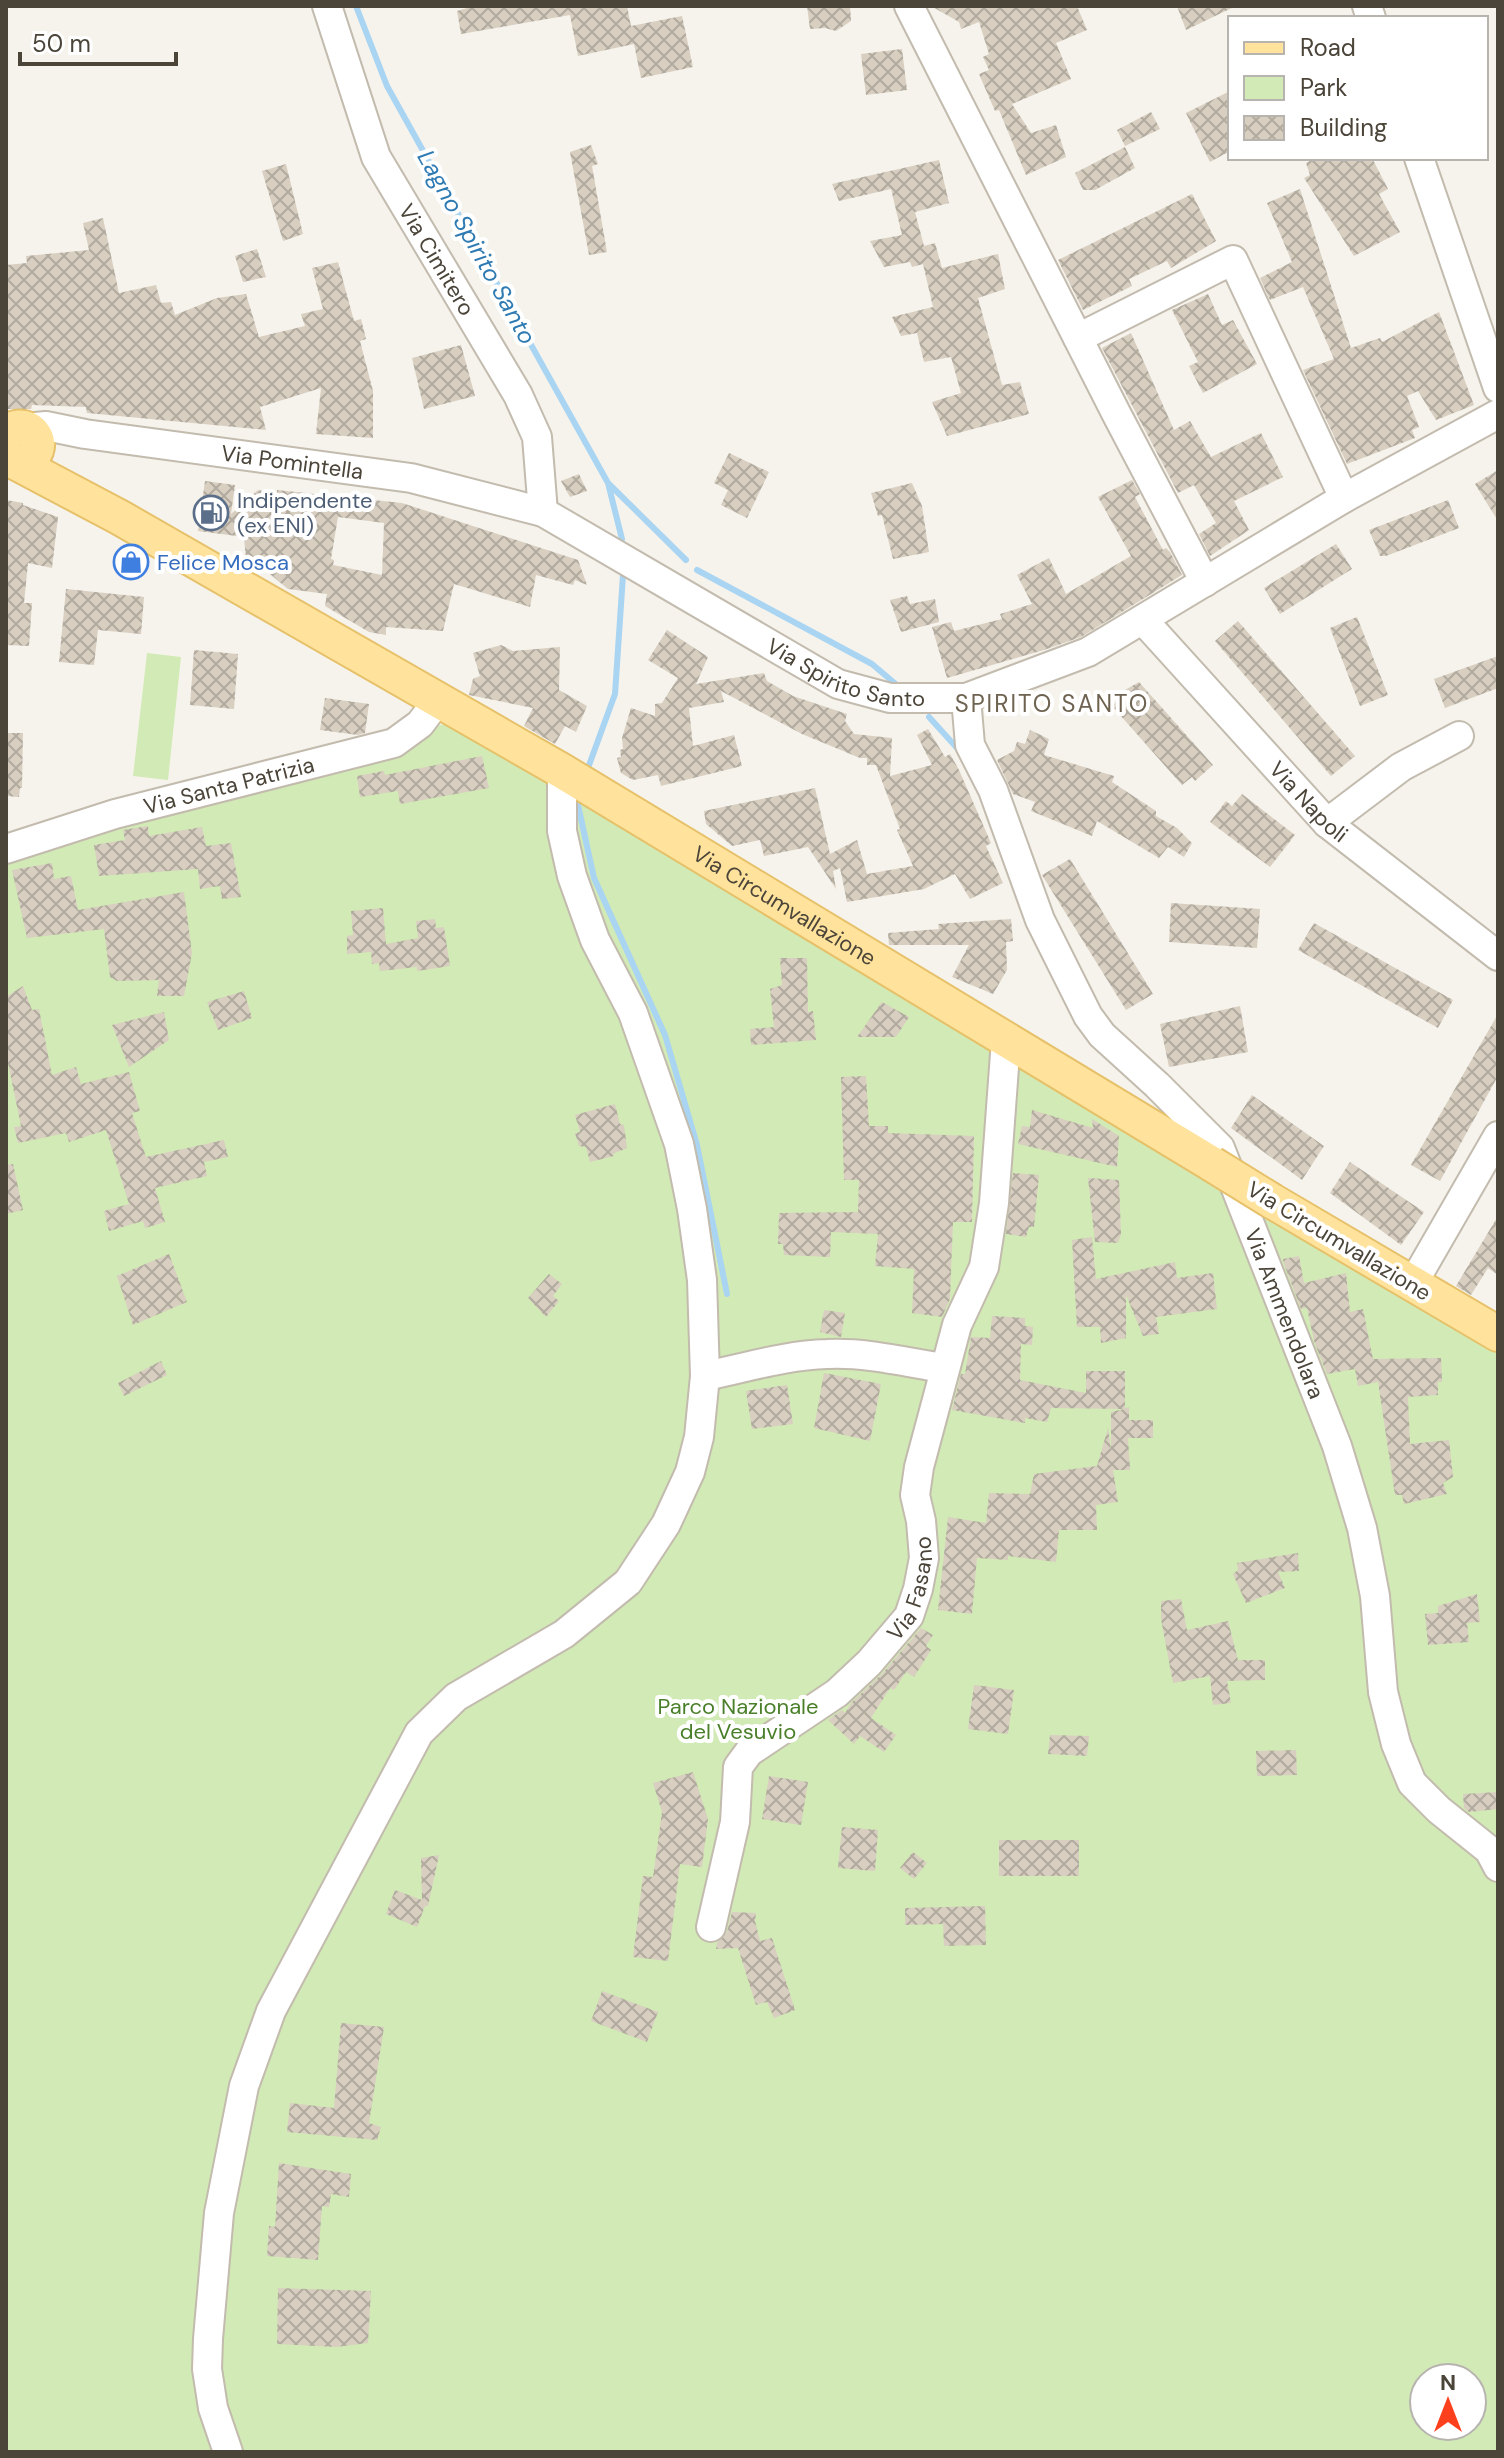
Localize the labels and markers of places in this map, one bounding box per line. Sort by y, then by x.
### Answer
place label: Indipendente (ex ENI) [237,486,372,540]
fuel station icon: Indipendente (ex ENI) [192,494,230,532]
shop icon: Felice Mosca [112,543,150,581]
place label: Felice Mosca [157,548,289,577]

